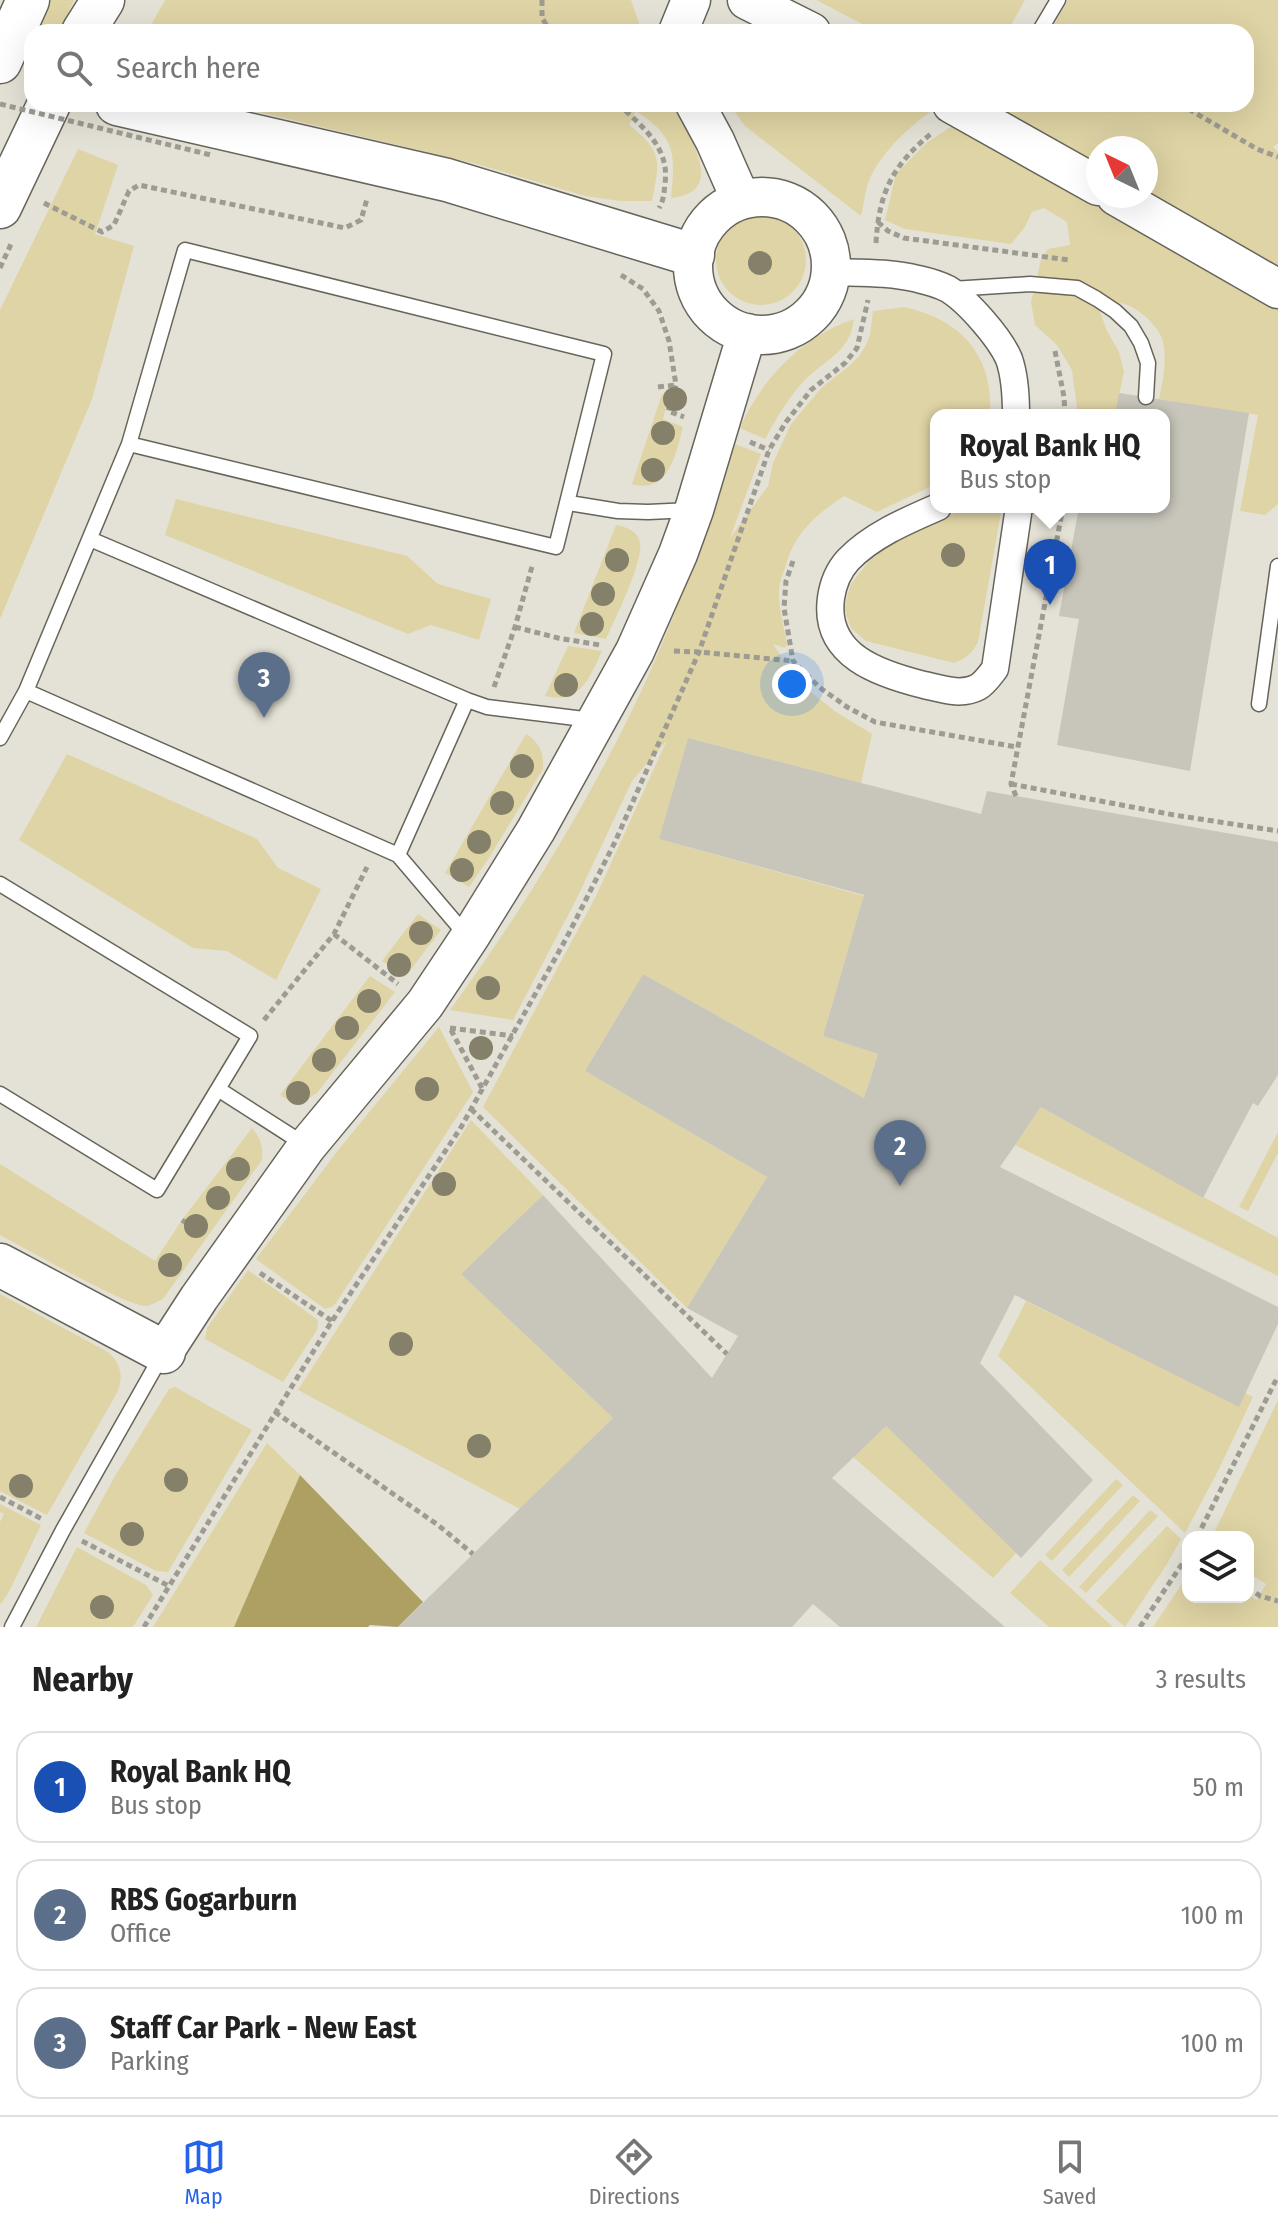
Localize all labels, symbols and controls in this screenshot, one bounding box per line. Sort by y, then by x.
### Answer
search box [24,24,1254,112]
icon: search [52,46,96,90]
text: Search here [116,50,261,86]
north arrow [1086,136,1158,208]
popup [930,409,1170,513]
text: Royal Bank HQ [960,428,1140,464]
text: Bus stop [960,464,1051,495]
pin: 1 [1024,539,1076,605]
pin: 3 [238,652,290,718]
your location [772,664,812,704]
pin: 2 [874,1120,926,1186]
map controls [1182,1531,1254,1603]
button: layers [1182,1531,1254,1603]
text: Nearby [32,1659,133,1700]
text: 3 results [1156,1664,1246,1695]
text: Royal Bank HQ [110,1754,291,1790]
text: 1 [55,1772,66,1803]
text: 50 m [1192,1772,1244,1803]
text: Bus stop [110,1790,202,1821]
text: RBS Gogarburn [110,1882,297,1918]
text: 2 [54,1900,66,1931]
text: 100 m [1181,1900,1244,1931]
text: Office [110,1918,171,1949]
text: Staff Car Park - New East [110,2010,416,2046]
text: 3 [54,2028,66,2059]
text: 100 m [1181,2028,1244,2059]
text: Parking [110,2046,189,2077]
tab: Map [182,2135,226,2210]
tab: Directions [589,2135,680,2210]
tab: Saved [1043,2135,1096,2210]

